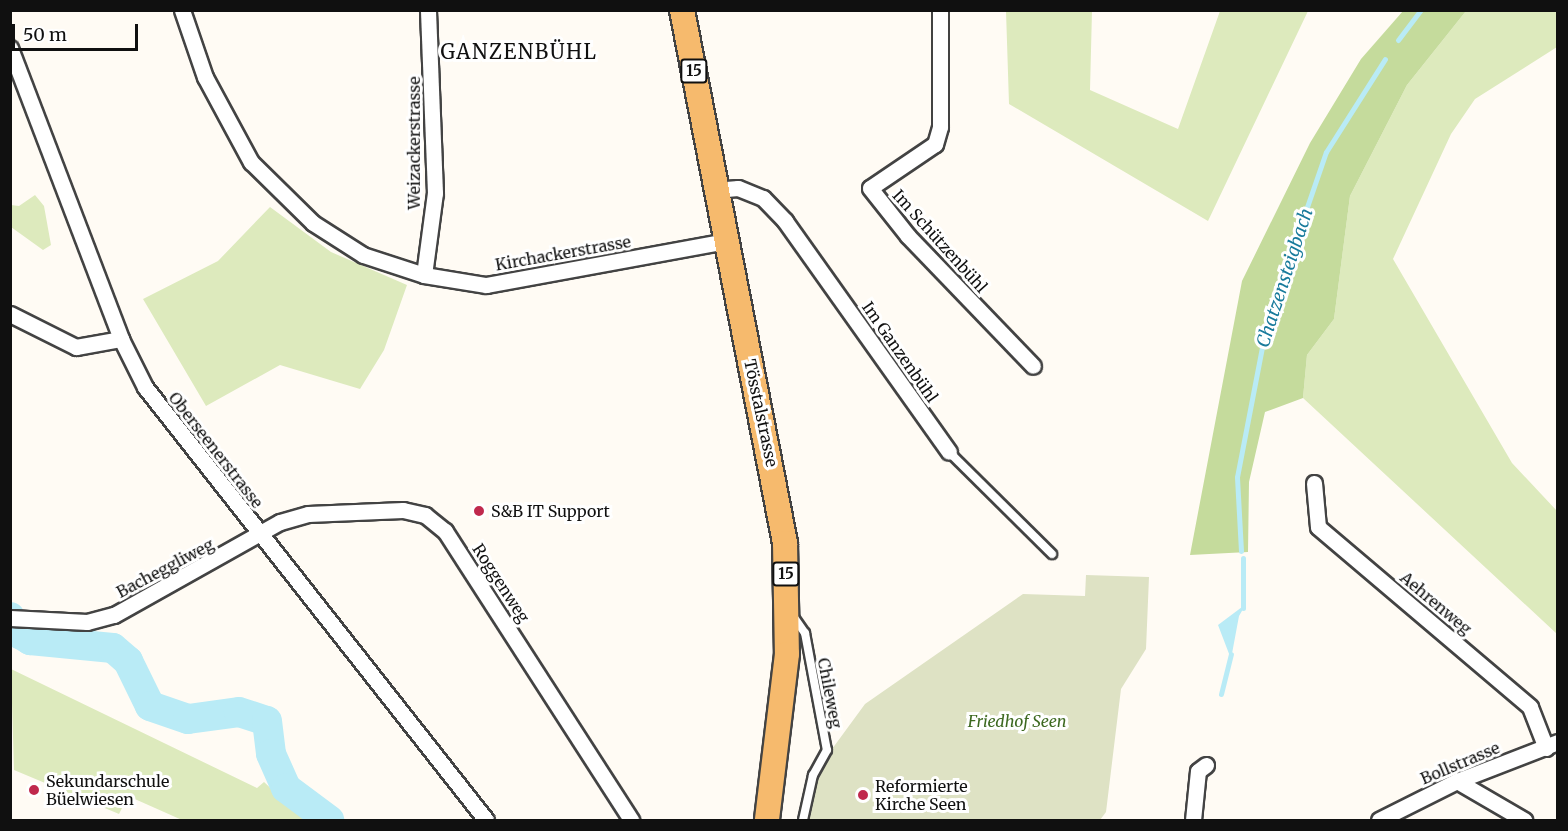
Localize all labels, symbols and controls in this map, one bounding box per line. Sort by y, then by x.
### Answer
scale bar [15,12,141,50]
text: 50 m [23,23,67,46]
district label: GANZENBÜHL [441,39,597,63]
road number: 15 [679,59,709,83]
street label: Weizackerstrasse [404,76,424,210]
street label: Im Schützenbühl [889,186,991,296]
water label: Chatzensteigbach [1252,206,1318,350]
street label: Kirchackerstrasse [494,232,632,274]
street label: Im Ganzenbühl [858,298,942,406]
street label: Tösstalstrasse [740,357,782,469]
street label: Oberseenerstrasse [165,388,267,512]
place label: S&B IT Support [491,501,610,521]
marker: S&B IT Support [472,504,486,518]
street label: Bacheggliweg [113,534,217,602]
street label: Roggenweg [468,540,534,626]
road number: 15 [771,562,801,586]
street label: Aehrenweg [1397,568,1475,638]
street label: Chileweg [814,656,846,730]
park label: Friedhof Seen [968,711,1066,731]
street label: Bollstrasse [1418,738,1502,788]
place label: Sekundarschule Büelwiesen [46,771,169,809]
place label: Reformierte Kirche Seen [875,776,968,814]
marker: Sekundarschule Büelwiesen [27,783,41,797]
marker: Reformierte Kirche Seen [856,788,870,802]

